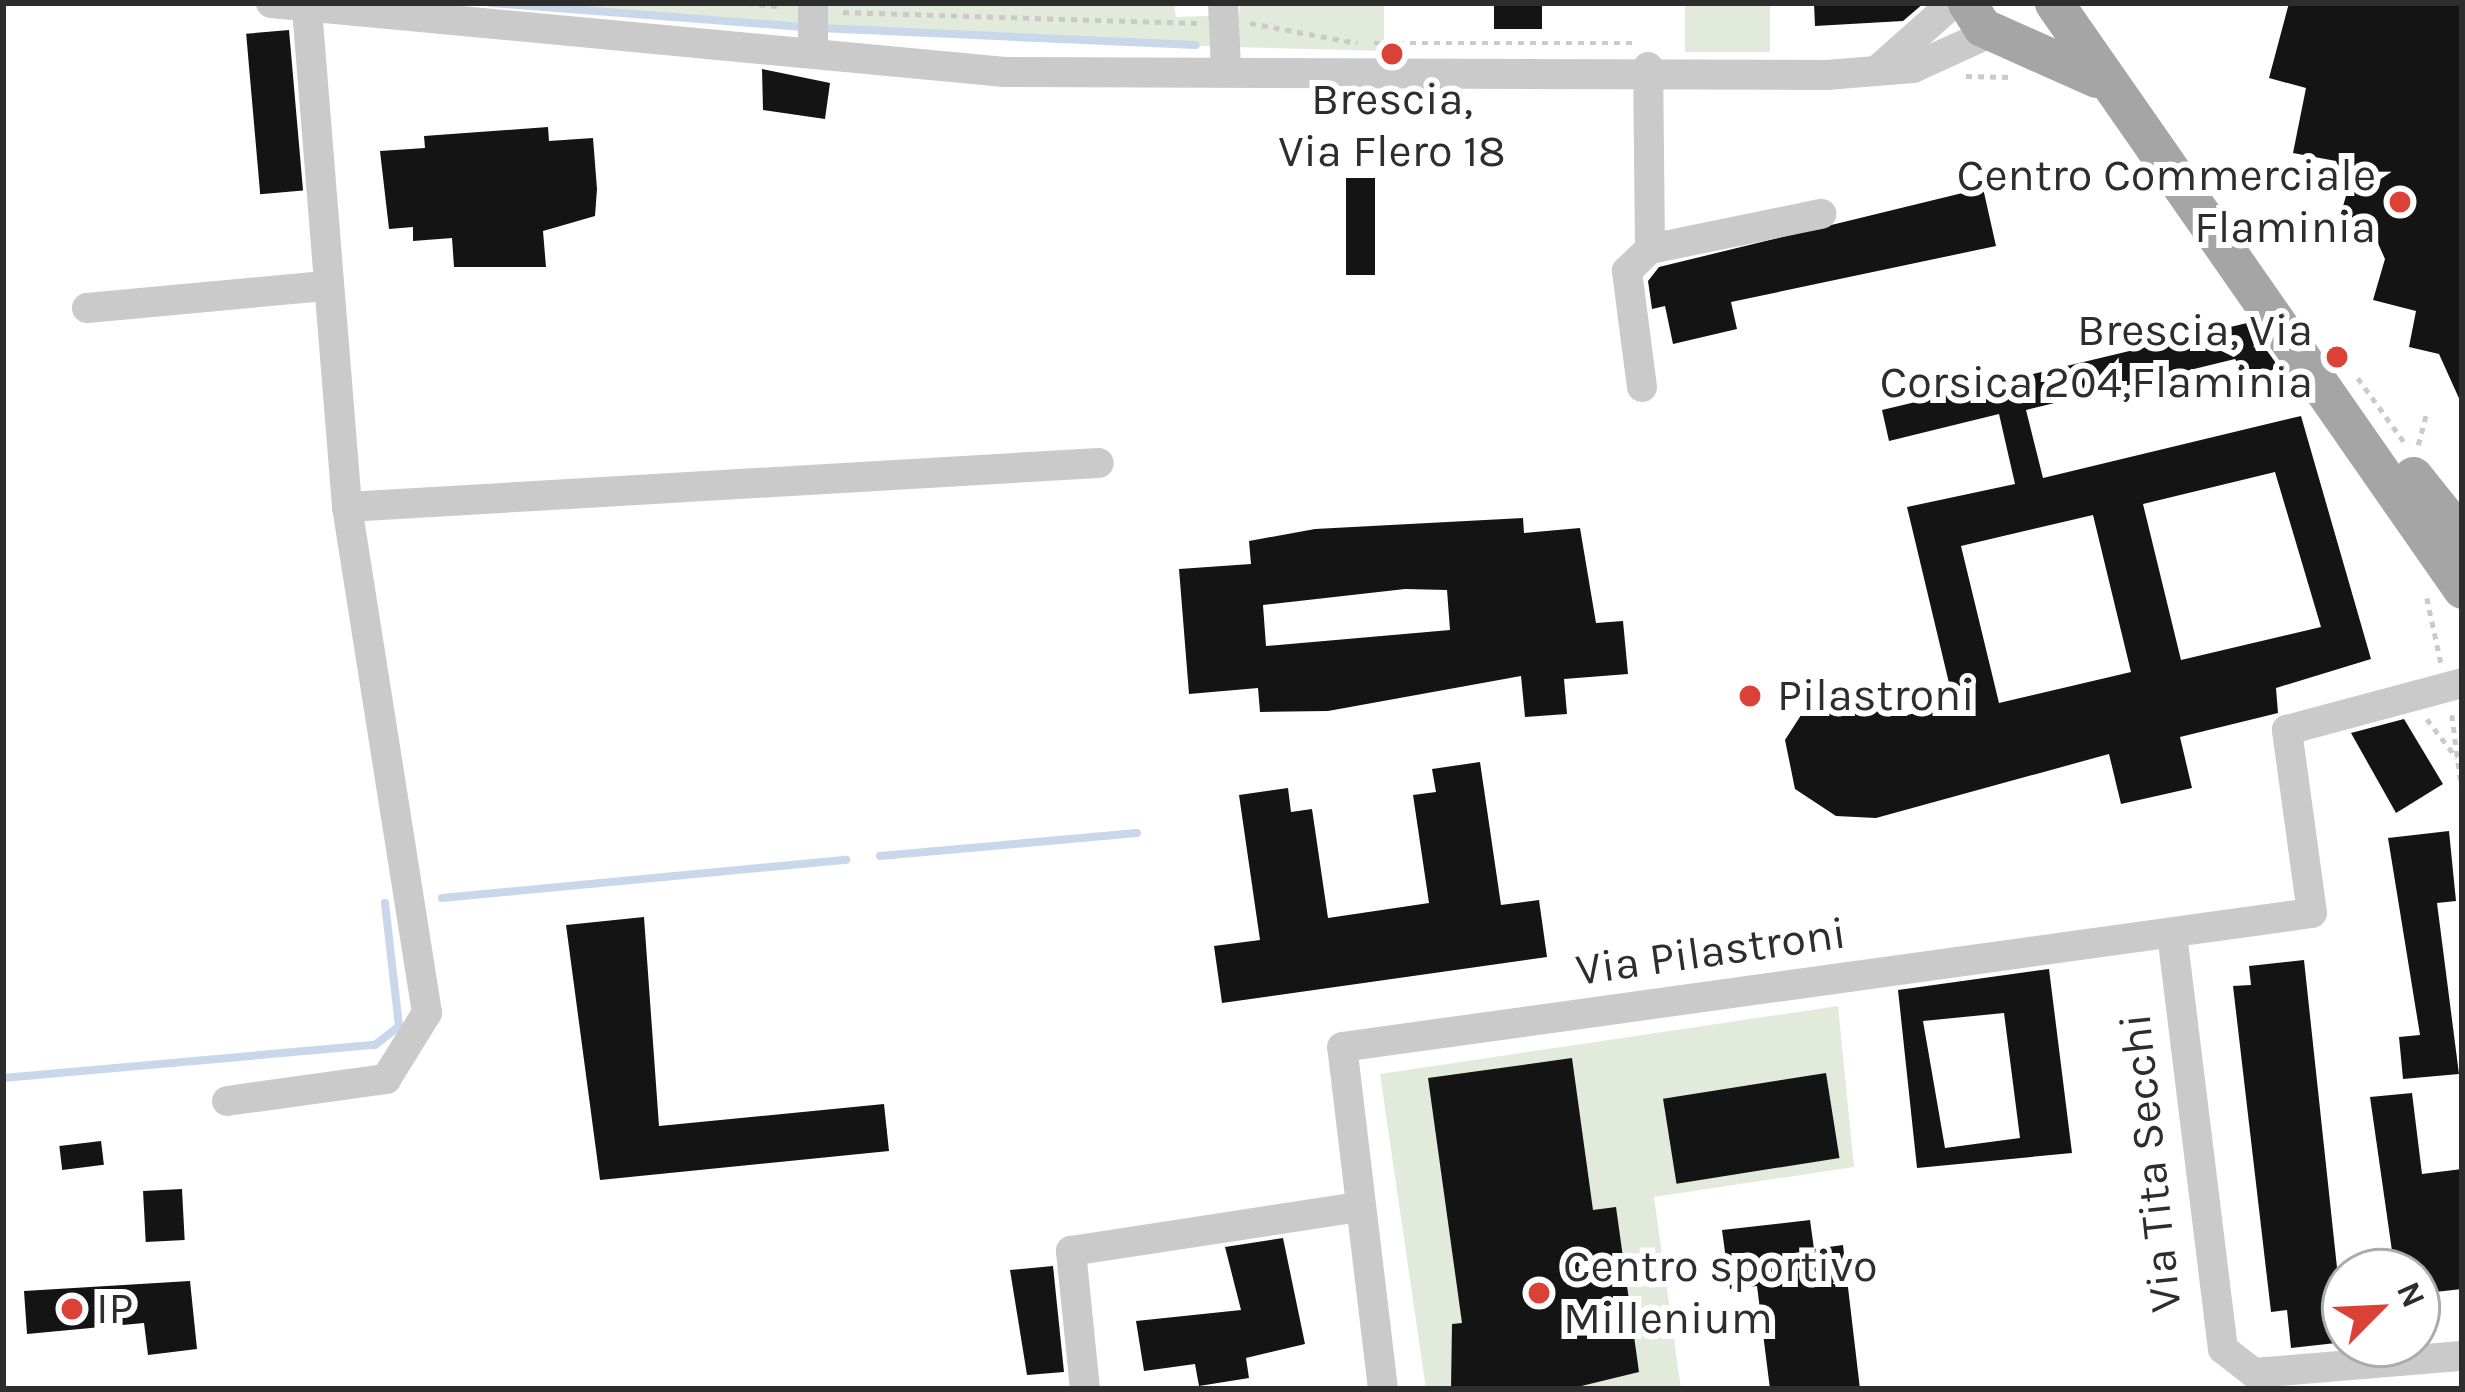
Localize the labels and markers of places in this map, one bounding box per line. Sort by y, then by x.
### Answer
marker: Brescia, Via Flero 18 [1379,41,1405,67]
place label: Brescia, Via Flero 18 [1278,73,1506,179]
place label: Centro Commerciale Flaminia [1957,149,2376,255]
marker: Centro Commerciale Flaminia [2387,189,2413,215]
place label: Brescia, Via Corsica 204,Flaminia [1880,304,2313,410]
marker: Brescia, Via Corsica 204,Flaminia [2324,344,2350,370]
place label: Pilastroni [1777,669,1975,723]
marker: Pilastroni [1734,680,1766,712]
place label: Centro sportivo Millenium [1563,1240,1878,1346]
marker: Centro sportivo Millenium [1526,1280,1552,1306]
place label: IP [96,1282,134,1336]
marker: IP [59,1296,85,1322]

